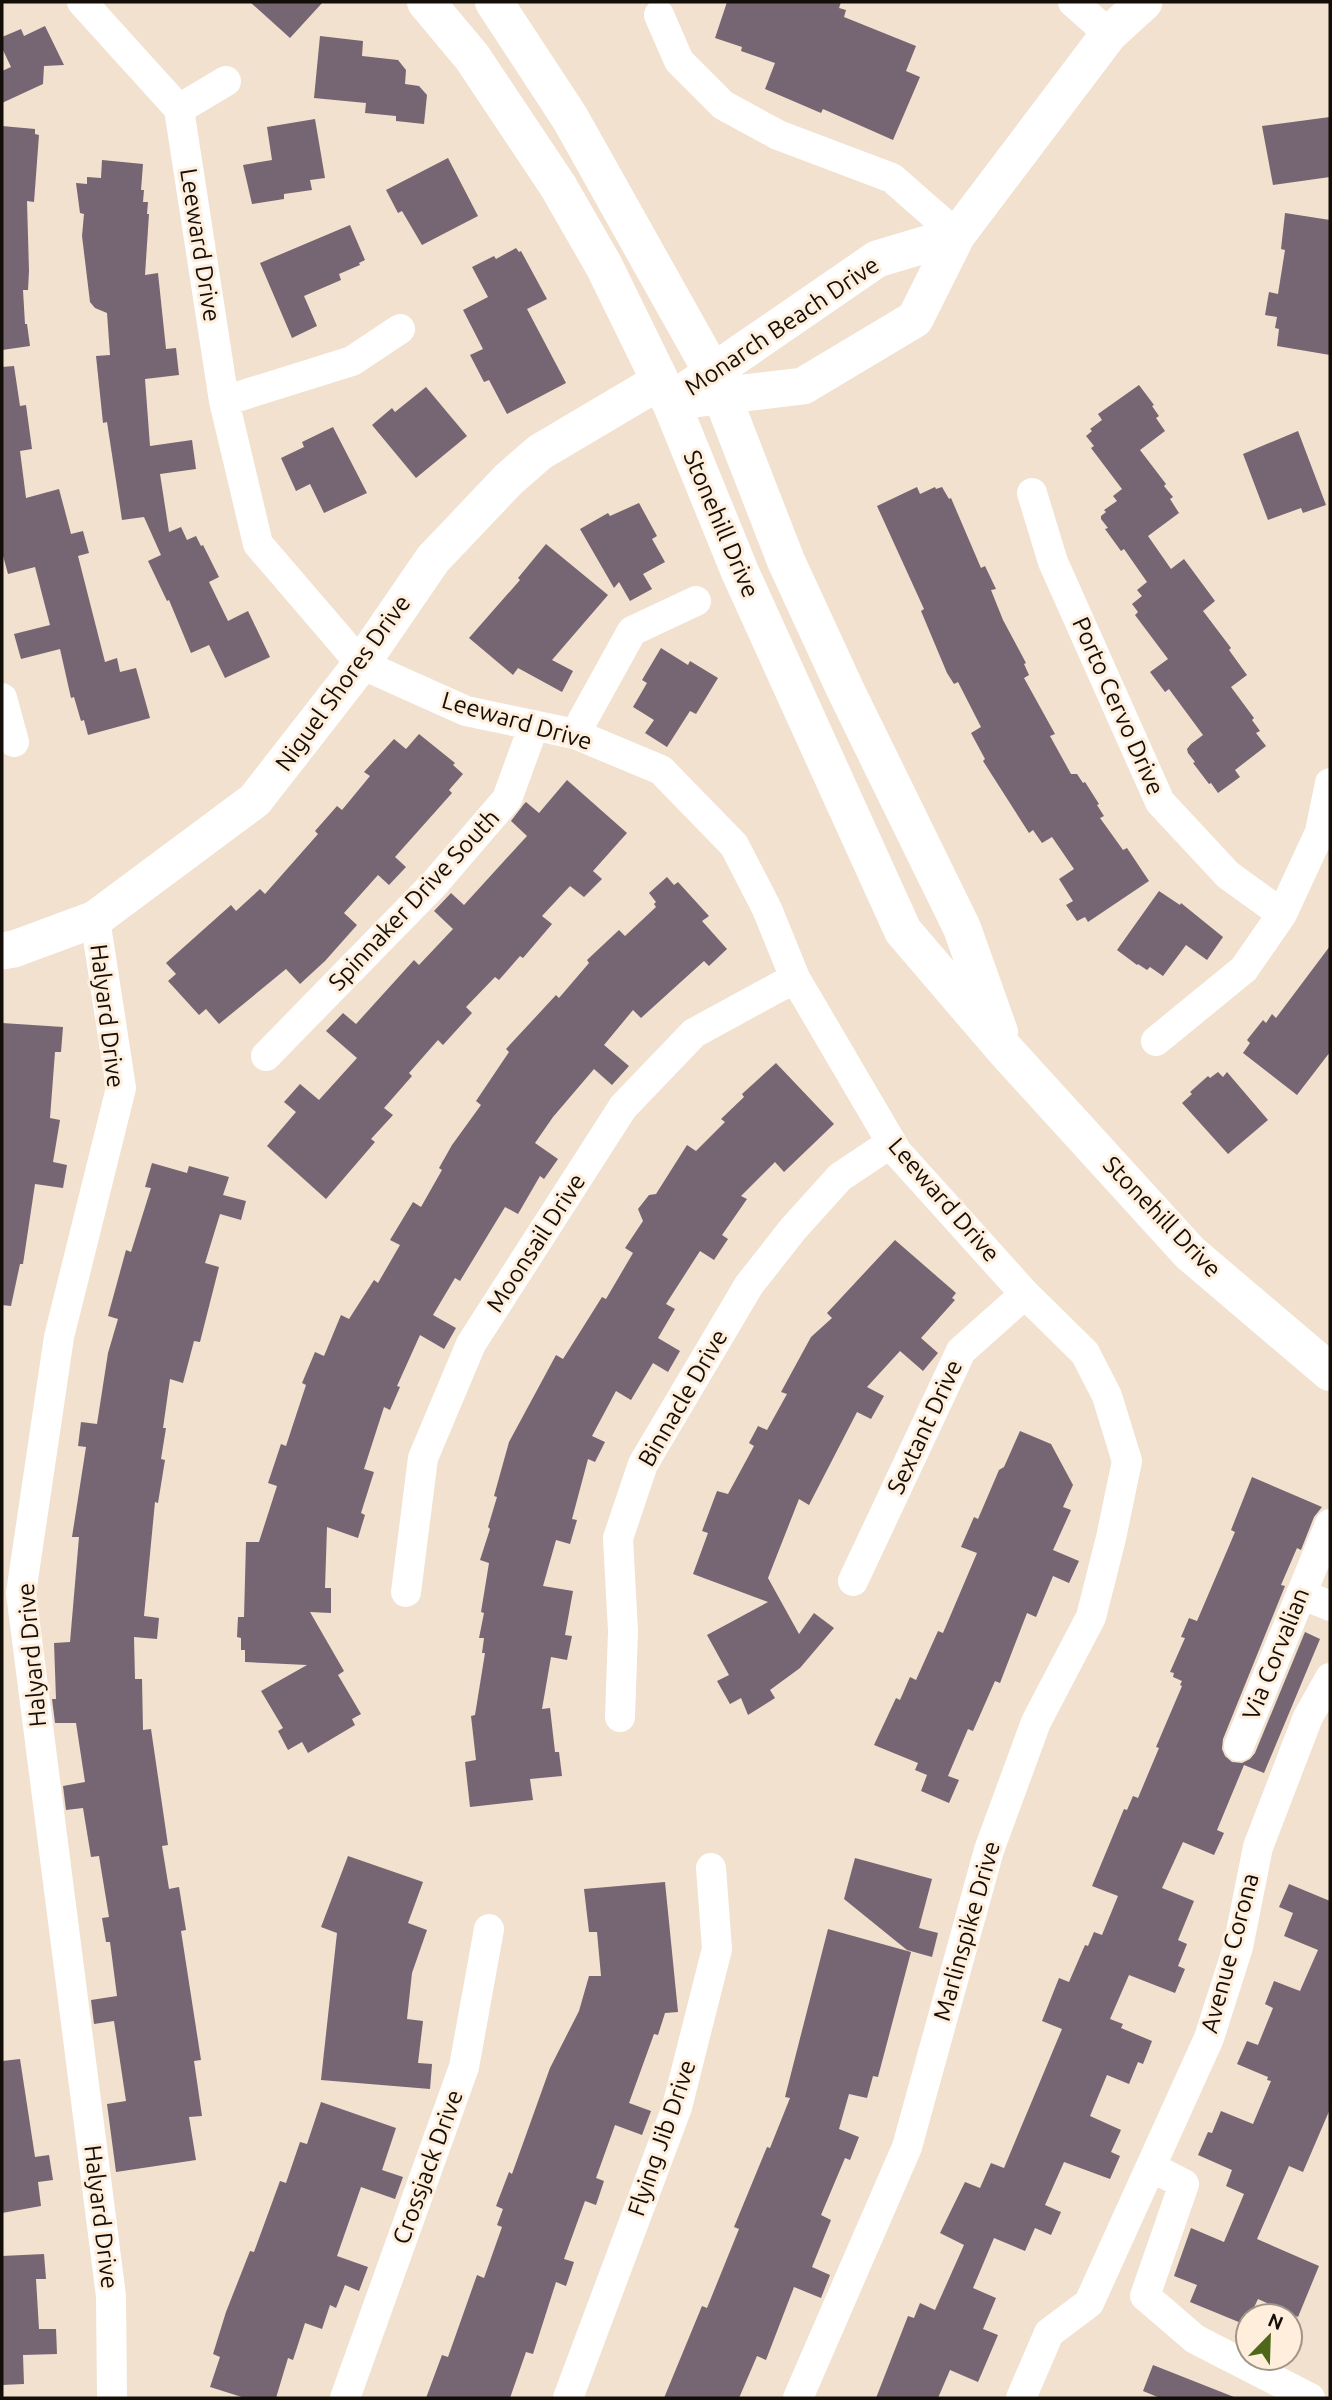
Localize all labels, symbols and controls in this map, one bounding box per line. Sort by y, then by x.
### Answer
street label: Leeward Drive [175,166,226,324]
street label: Monarch Beach Drive [680,251,884,401]
street label: Stonehill Drive [678,446,765,601]
street label: Niguel Shores Drive [270,590,415,776]
street label: Porto Cervo Drive [1067,613,1170,799]
street label: Leeward Drive [439,686,595,755]
street label: Spinnaker Drive South [323,804,504,996]
street label: Halyard Drive [85,943,130,1089]
street label: Leeward Drive [883,1132,1005,1267]
street label: Stonehill Drive [1098,1151,1227,1283]
street label: Moonsail Drive [481,1168,590,1317]
street label: Binnacle Drive [632,1324,733,1471]
street label: Sextant Drive [882,1355,967,1498]
street label: Halyard Drive [12,1582,51,1728]
street label: Via Corvalian [1237,1584,1314,1724]
street label: Marlinspike Drive [928,1838,1005,2024]
street label: Avenue Corona [1195,1870,1264,2036]
street label: Flying Jib Drive [622,2056,701,2219]
street label: Crossjack Drive [387,2086,468,2248]
street label: Halyard Drive [79,2144,124,2290]
north arrow [1234,2302,1304,2372]
text: N [1265,2308,1286,2334]

